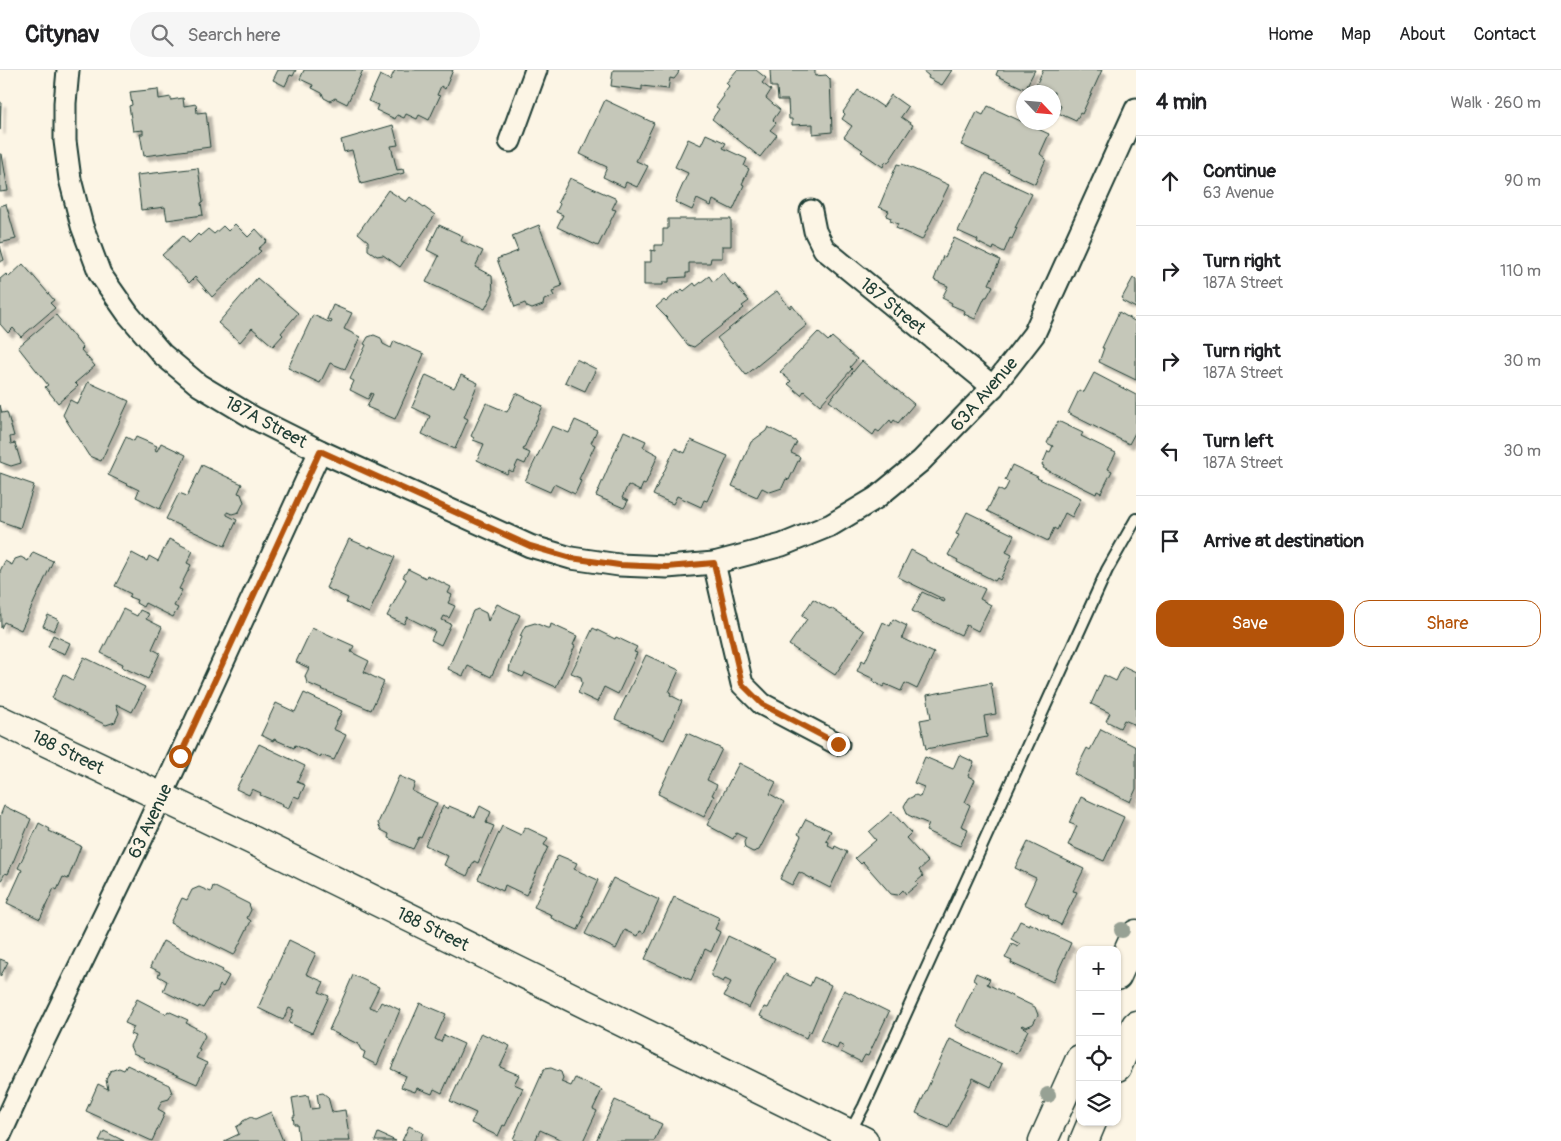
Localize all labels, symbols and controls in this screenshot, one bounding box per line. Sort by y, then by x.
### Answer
search box [130,12,480,57]
text: Citynav [25,20,100,49]
icon: search [148,21,176,49]
text: Search here [188,23,280,47]
text: Home [1268,23,1313,46]
text: Map [1341,23,1371,46]
text: About [1399,23,1445,46]
text: Contact [1473,23,1536,46]
north arrow [1016,85,1061,130]
text: 4 min [1156,89,1207,116]
text: Walk · 260 m [1450,93,1541,113]
text: Continue [1203,159,1276,183]
icon: ahead [1156,167,1184,195]
text: 90 m [1504,171,1541,191]
text: 63 Avenue [1203,183,1274,203]
text: Turn right [1203,249,1281,273]
icon: right [1156,257,1184,285]
text: 110 m [1500,261,1541,281]
street label: 187 Street [855,273,931,340]
text: 187A Street [1203,273,1283,293]
text: Turn right [1203,339,1281,363]
icon: right [1156,347,1184,375]
text: 30 m [1503,351,1541,371]
street label: 63A Avenue [946,352,1023,436]
text: 187A Street [1203,363,1283,383]
street label: 187A Street [221,391,312,454]
text: Turn left [1203,429,1273,453]
icon: left [1156,437,1184,465]
text: 30 m [1503,441,1541,461]
text: 187A Street [1203,453,1283,473]
icon: arrive [1156,527,1184,555]
text: Arrive at destination [1203,529,1364,553]
button: Save [1156,600,1344,647]
button: Share [1354,600,1541,647]
street label: 188 Street [28,725,109,780]
route end [827,733,850,756]
route start [169,745,192,768]
street label: 63 Avenue [123,780,178,862]
street label: 188 Street [393,902,474,957]
map controls [1076,946,1121,1126]
button: + [1076,946,1121,991]
button: − [1076,991,1121,1036]
button: locate [1076,1036,1121,1081]
button: layers [1076,1081,1121,1126]

